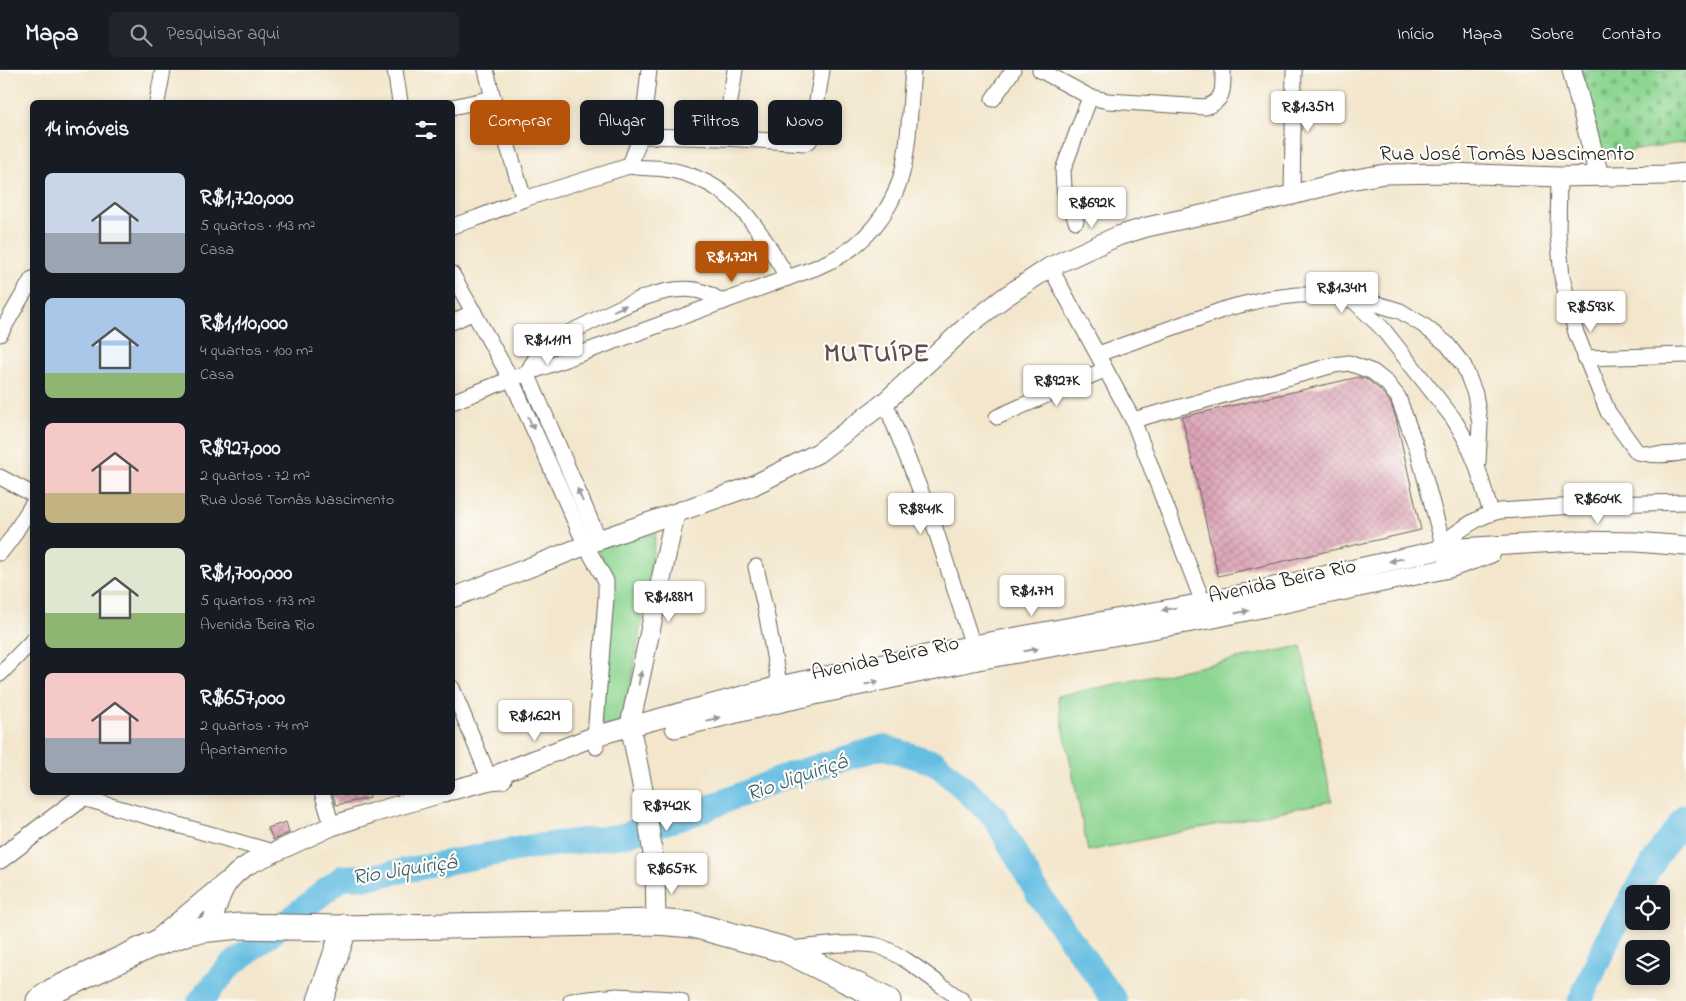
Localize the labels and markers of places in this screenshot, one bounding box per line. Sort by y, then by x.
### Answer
pin: R$1.35M [1262,90,1354,133]
pin: R$692K [1051,186,1133,229]
pin: R$1.72M [686,240,778,283]
pin: R$1.34M [1296,272,1388,314]
pin: R$593K [1550,290,1632,333]
pin: R$1.11M [502,324,594,366]
pin: R$927K [1016,364,1098,407]
pin: R$604K [1557,482,1639,525]
pin: R$841K [880,492,962,535]
pin: R$1.7M [991,574,1073,617]
pin: R$1.88M [623,580,715,623]
pin: R$1.62M [489,700,581,742]
pin: R$742K [626,790,708,832]
pin: R$657K [631,852,713,895]

